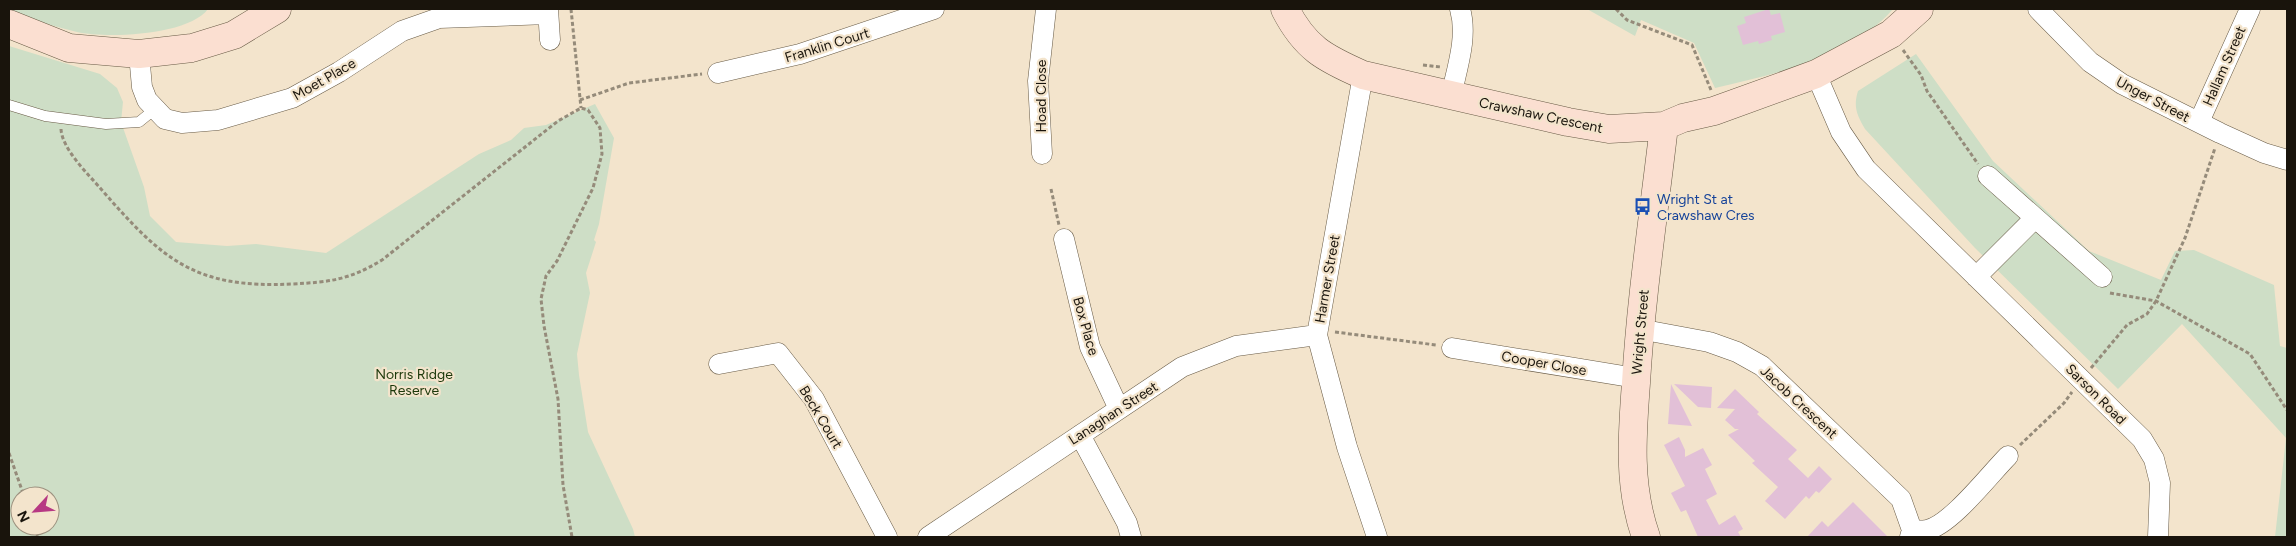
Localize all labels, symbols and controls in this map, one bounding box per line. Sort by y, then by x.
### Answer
street label: Hallam Street [2199,24,2250,109]
street label: Franklin Court [783,25,872,66]
street label: Moet Place [290,54,359,104]
street label: Hoad Close [1033,59,1050,132]
street label: Unger Street [2113,73,2193,126]
street label: Crawshaw Crescent [1478,94,1604,137]
place label: Wright St at Crawshaw Cres [1657,191,1755,224]
bus stop icon: Wright St at Crawshaw Cres [1633,197,1653,217]
street label: Harmer Street [1311,234,1344,325]
street label: Wright Street [1628,289,1653,375]
street label: Box Place [1069,295,1102,358]
street label: Cooper Close [1500,348,1588,379]
street label: Sarson Road [2062,361,2129,428]
street label: Jacob Crescent [1757,362,1841,442]
park label: Norris Ridge Reserve [375,366,453,399]
street label: Lanaghan Street [1065,378,1161,449]
street label: Beck Court [795,383,846,452]
north arrow [10,486,60,536]
text: N [14,508,34,525]

